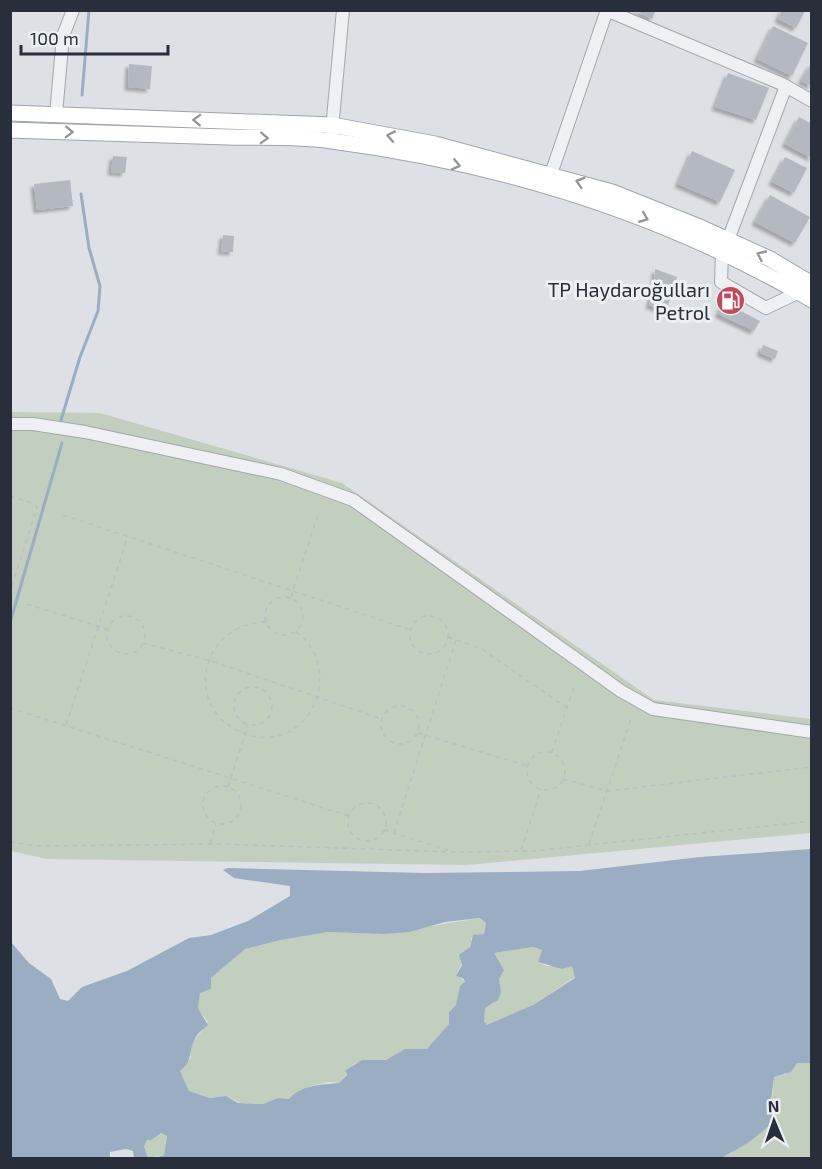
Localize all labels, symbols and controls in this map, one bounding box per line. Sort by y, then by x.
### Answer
scale bar [21,18,168,56]
text: 100 m [30,27,79,49]
one-way arrow [193,113,202,126]
one-way arrow [64,126,73,138]
one-way arrow [386,130,396,142]
one-way arrow [259,132,268,145]
one-way arrow [451,158,461,171]
one-way arrow [575,177,586,189]
one-way arrow [638,211,648,224]
one-way arrow [756,251,767,263]
place label: TP Haydaroğulları Petrol [548,277,710,324]
fuel station icon: TP Haydaroğulları Petrol [715,285,747,317]
north arrow [744,1091,804,1151]
text: N [767,1096,780,1115]

